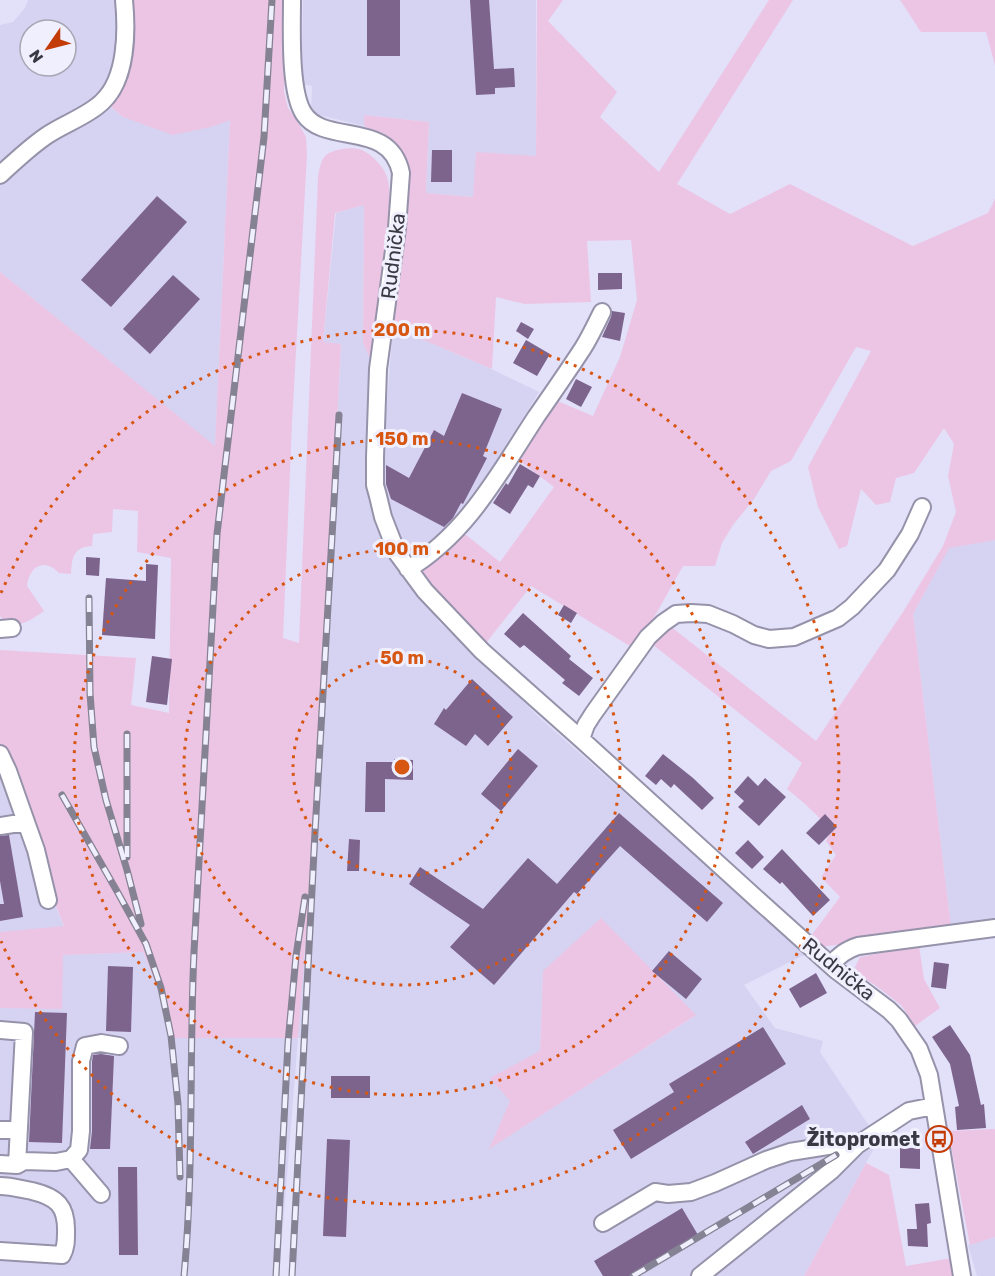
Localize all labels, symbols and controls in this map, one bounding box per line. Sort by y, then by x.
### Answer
north arrow [18,18,78,78]
text: N [25,46,47,66]
street label: Rudnička [376,212,410,300]
text: 200 m [374,319,430,341]
text: 150 m [375,428,429,450]
text: 100 m [375,538,429,560]
text: 50 m [380,647,424,669]
centre of rings [392,757,412,777]
street label: Rudnička [798,933,880,1005]
bus stop icon: Žitopromet [924,1124,954,1154]
place label: Žitopromet [806,1127,920,1151]

